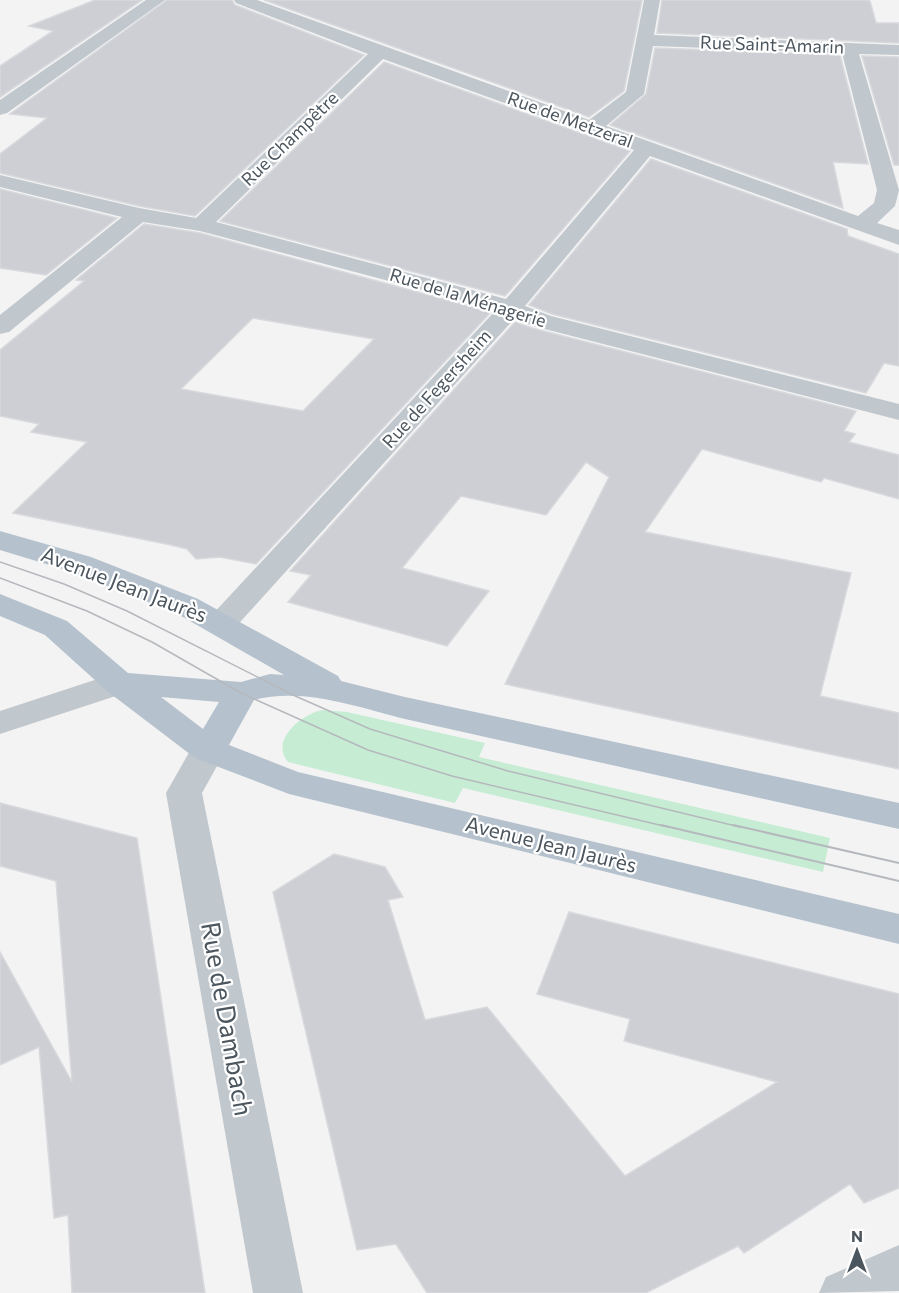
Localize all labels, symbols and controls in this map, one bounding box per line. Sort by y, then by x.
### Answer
street label: Rue Saint-Amarin [700,30,844,58]
street label: Rue Champêtre [236,86,342,190]
street label: Rue de Metzeral [505,86,636,152]
street label: Rue de la Ménagerie [387,263,549,331]
street label: Rue de Fegersheim [377,324,495,452]
street label: Avenue Jean Jaurès [38,540,211,627]
street label: Avenue Jean Jaurès [463,810,640,877]
street label: Rue de Dambach [196,919,261,1118]
north arrow [827,1221,887,1281]
text: N [851,1226,863,1245]

